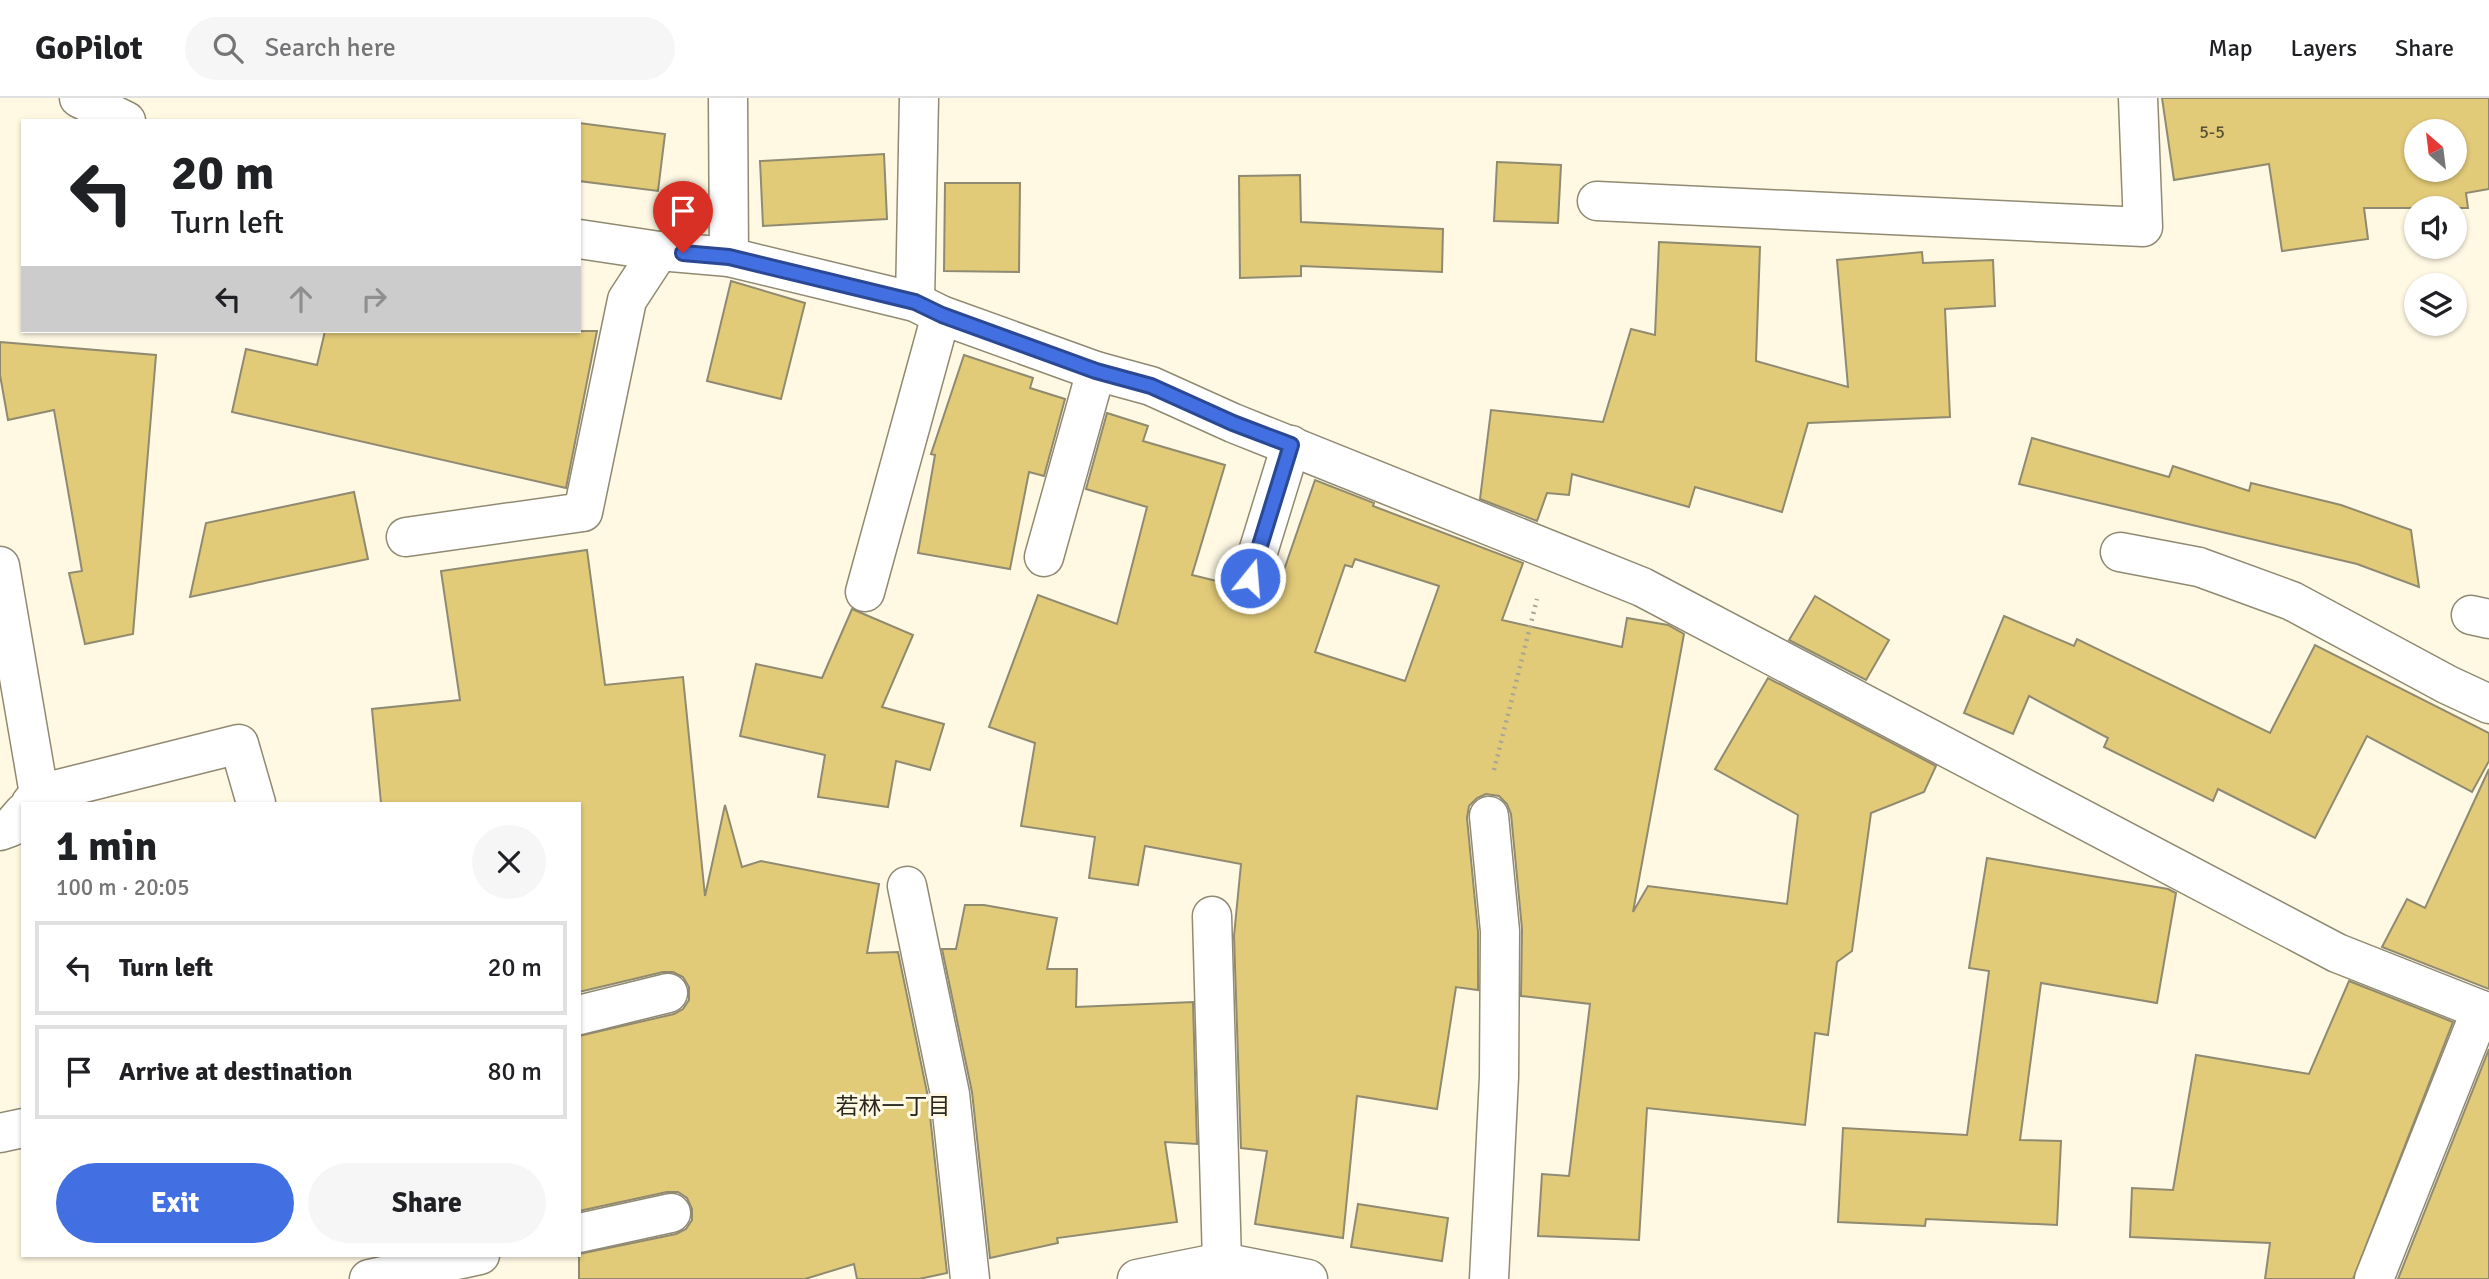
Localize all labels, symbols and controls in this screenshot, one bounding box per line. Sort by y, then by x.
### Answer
search box [185,17,675,80]
text: GoPilot [35,28,143,69]
icon: search [209,29,247,67]
text: Search here [265,32,396,64]
text: Map [2208,33,2253,63]
text: Layers [2291,33,2357,63]
text: Share [2395,33,2454,63]
north arrow [2404,119,2468,182]
map controls [2404,119,2467,336]
house number: 5-5 [2199,121,2225,143]
text: 20 m [171,143,274,203]
icon: left [56,147,147,238]
pin [653,181,713,253]
icon: arrive [664,192,702,230]
button: sound [2404,196,2467,259]
text: Turn left [171,203,284,242]
button: layers [2404,273,2467,336]
icon: left [209,280,247,318]
icon: ahead [282,280,320,318]
icon: right [355,280,393,318]
position arrow [1213,541,1287,615]
text: 1 min [56,821,157,872]
button: close [472,825,546,899]
text: 100 m · 20:05 [56,873,190,902]
icon: left [60,949,98,987]
text: Turn left [119,952,213,984]
text: 20 m [487,952,542,984]
icon: arrive [60,1053,98,1091]
text: Arrive at destination [119,1056,352,1088]
text: 80 m [487,1056,542,1088]
district label: 若林一丁目 [836,1092,951,1121]
button: Exit [56,1163,294,1243]
button: Share [308,1163,546,1243]

